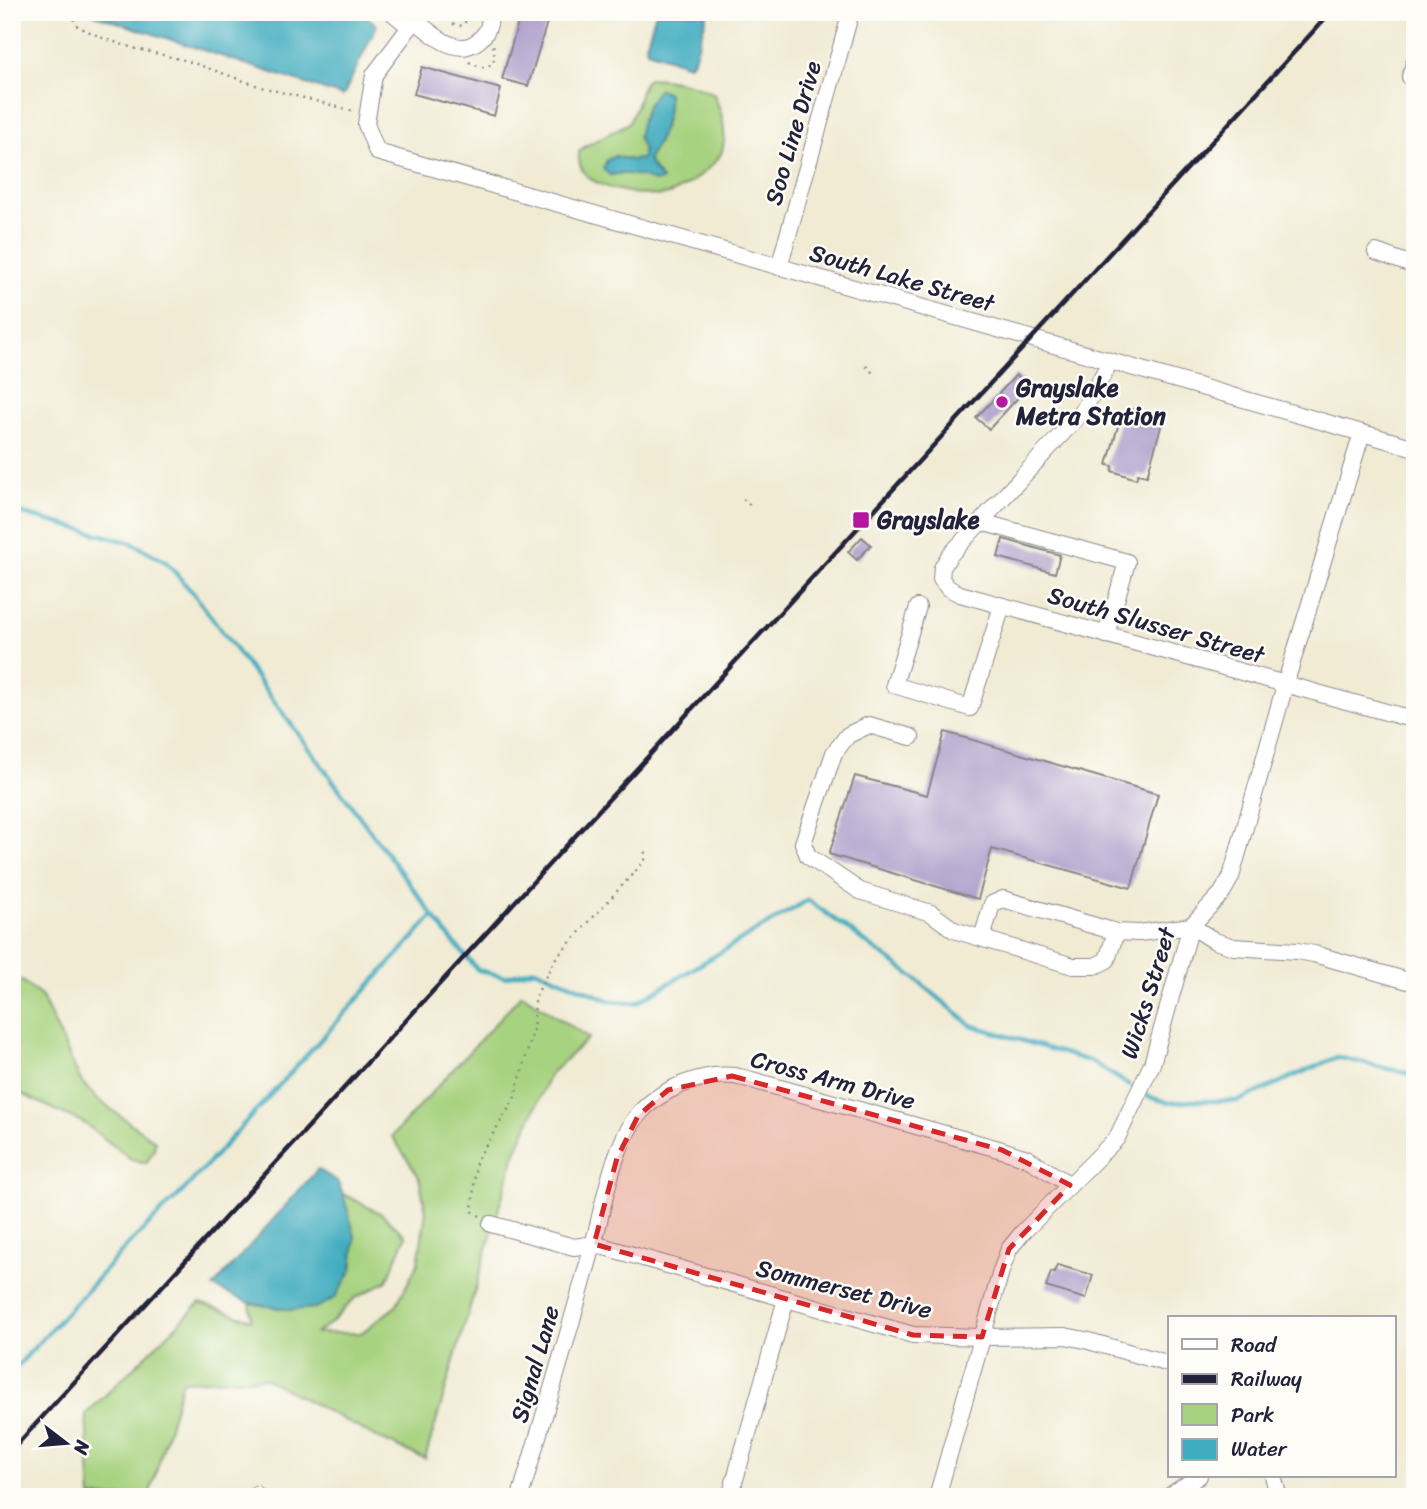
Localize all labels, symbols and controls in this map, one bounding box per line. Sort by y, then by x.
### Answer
street label: Soo Line Drive [752,55,834,210]
street label: South Lake Street [805,232,1001,325]
place label: Grayslake Metra Station [1015,367,1166,437]
marker: Grayslake Metra Station [994,394,1010,410]
place label: Grayslake [877,499,980,541]
marker: Grayslake [851,510,871,530]
street label: South Slusser Street [1043,574,1271,676]
street label: Wicks Street [1108,921,1188,1064]
street label: Cross Arm Drive [746,1038,920,1122]
street label: Sommerset Drive [752,1247,936,1331]
street label: Signal Lane [498,1300,572,1428]
legend [1168,1316,1396,1478]
text: Road [1231,1326,1278,1364]
text: Railway [1231,1360,1302,1398]
text: Park [1231,1396,1274,1434]
north arrow [32,1408,102,1478]
text: Water [1231,1430,1288,1468]
text: N [64,1436,100,1459]

